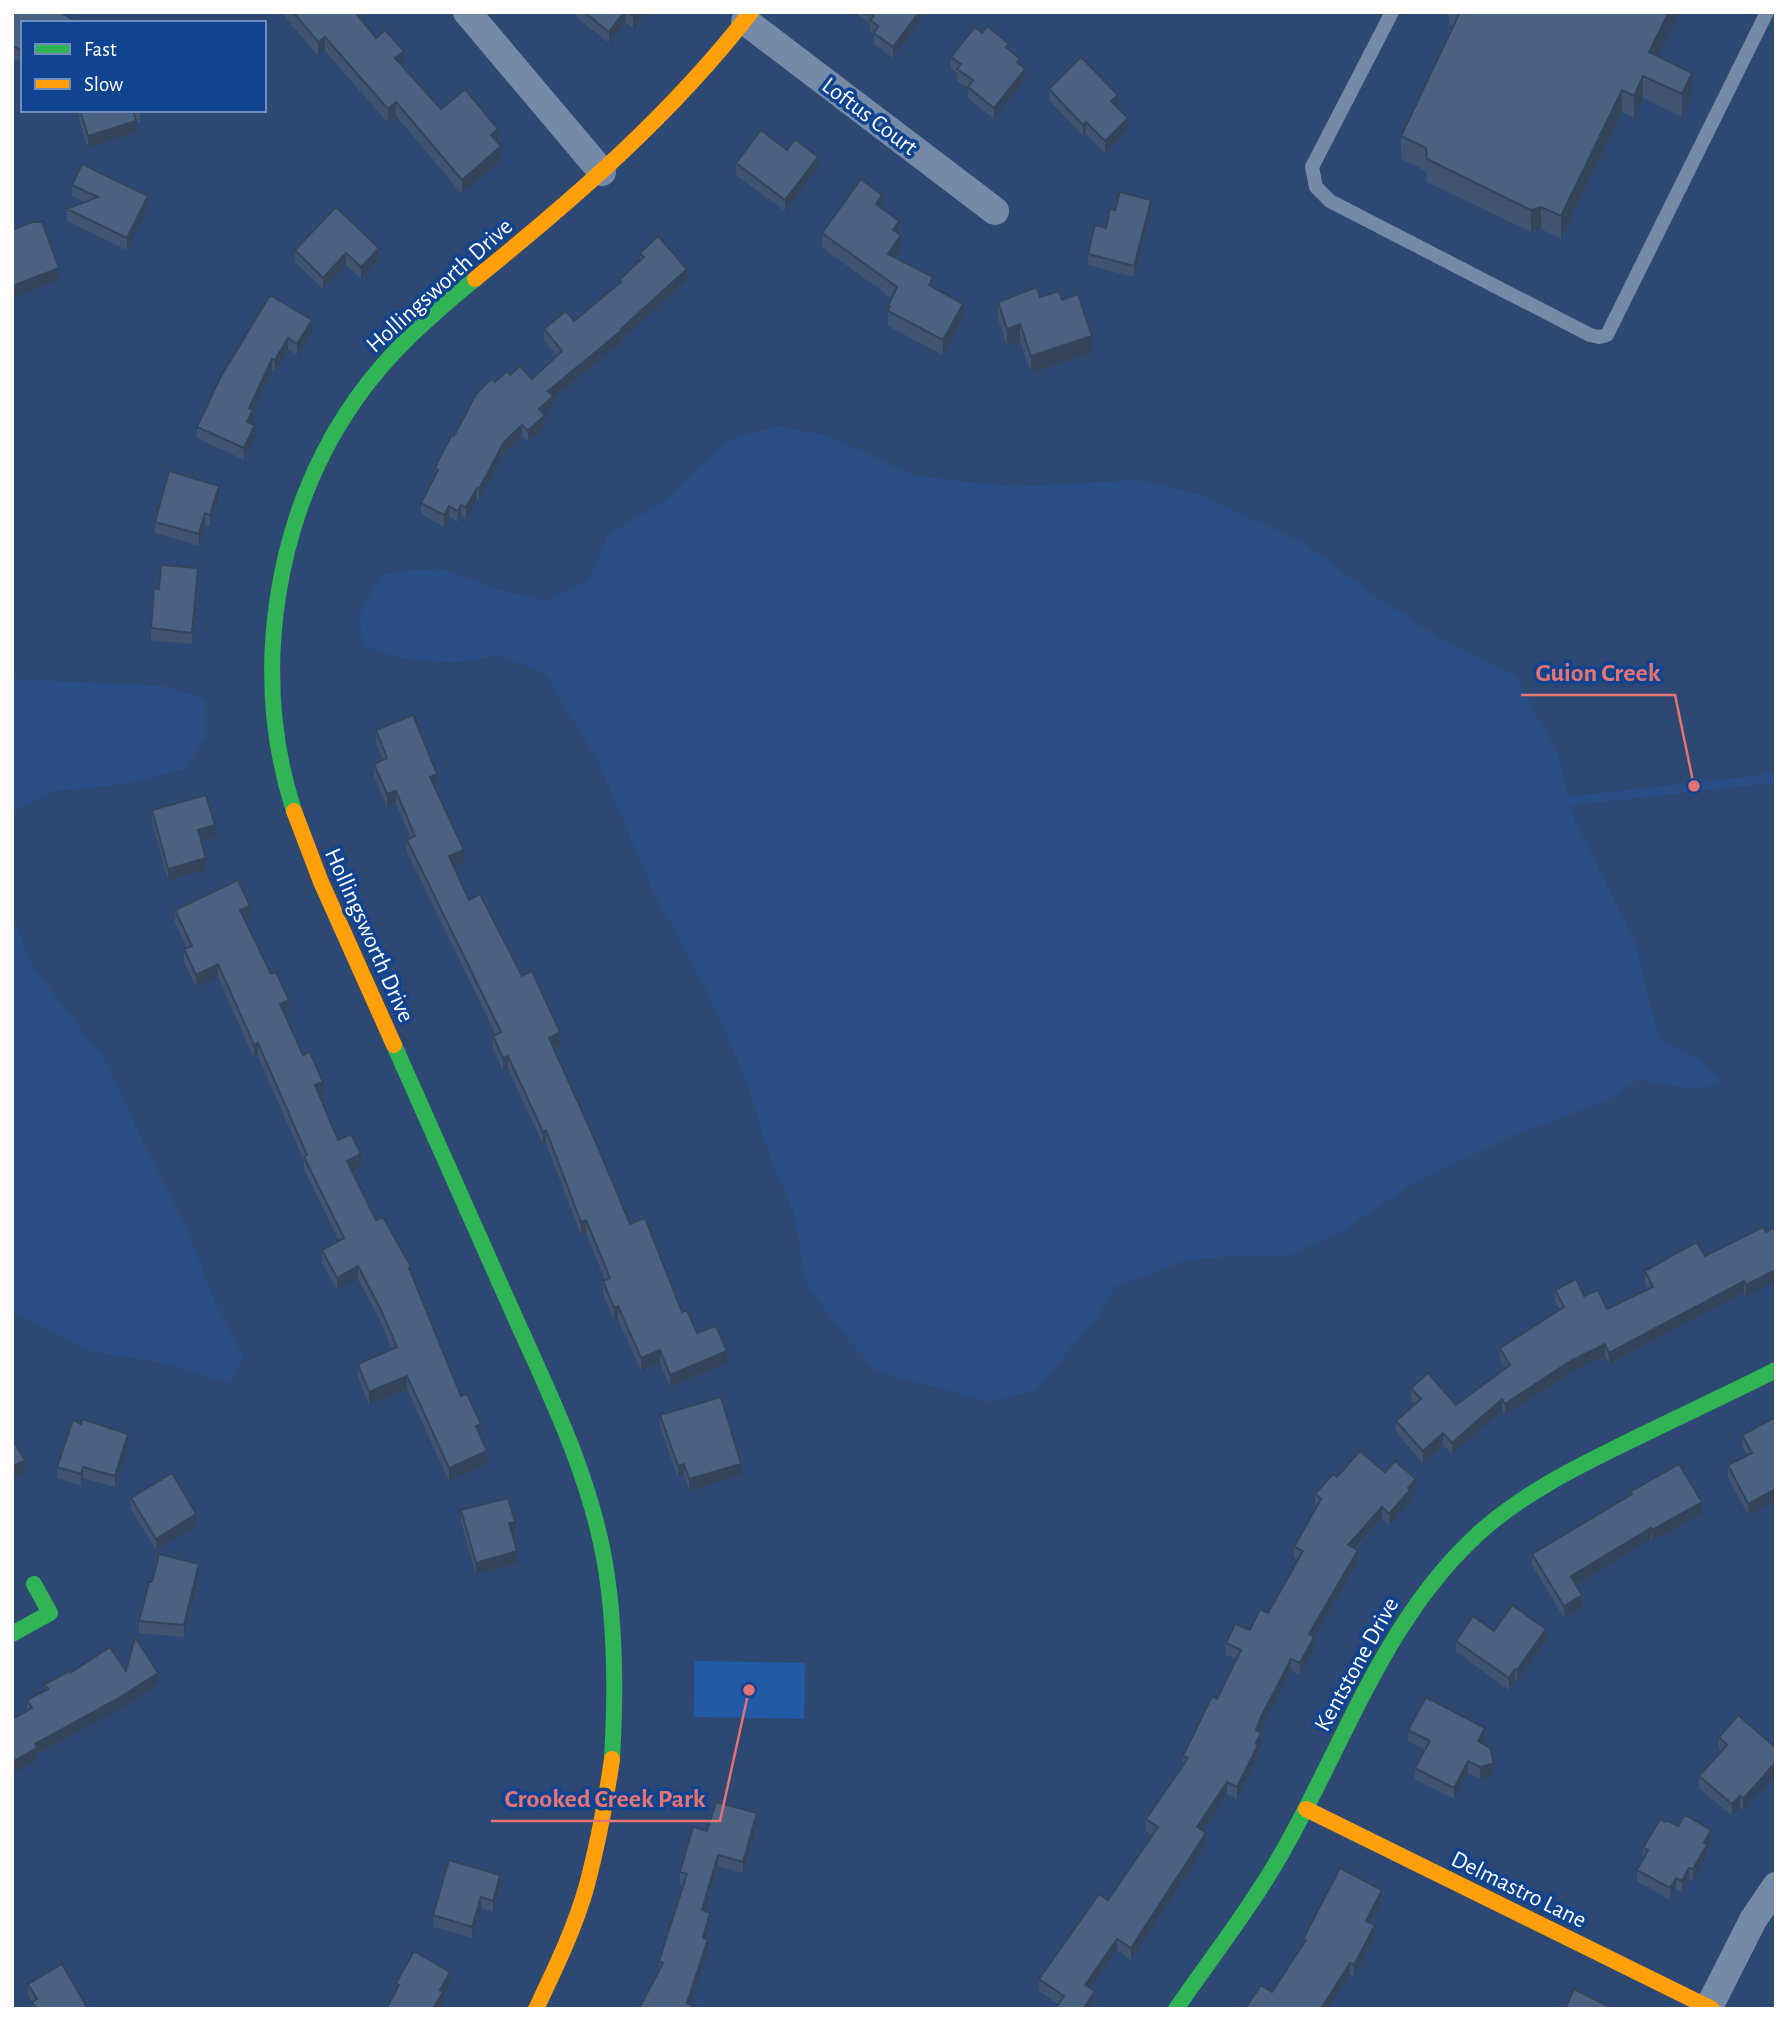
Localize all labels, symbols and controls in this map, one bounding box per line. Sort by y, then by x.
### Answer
legend [21,21,266,112]
text: Fast [84,39,117,60]
street label: Loftus Court [817,73,922,160]
text: Slow [84,74,123,95]
street label: Hollingsworth Drive [362,214,517,357]
callout: Guion Creek [1521,648,1675,695]
text: Guion Creek [1535,660,1661,686]
street label: Hollingsworth Drive [320,845,418,1026]
street label: Kentstone Drive [1310,1594,1403,1735]
callout: Crooked Creek Park [491,1774,720,1821]
text: Crooked Creek Park [504,1786,706,1812]
street label: Delmastro Lane [1447,1847,1590,1933]

